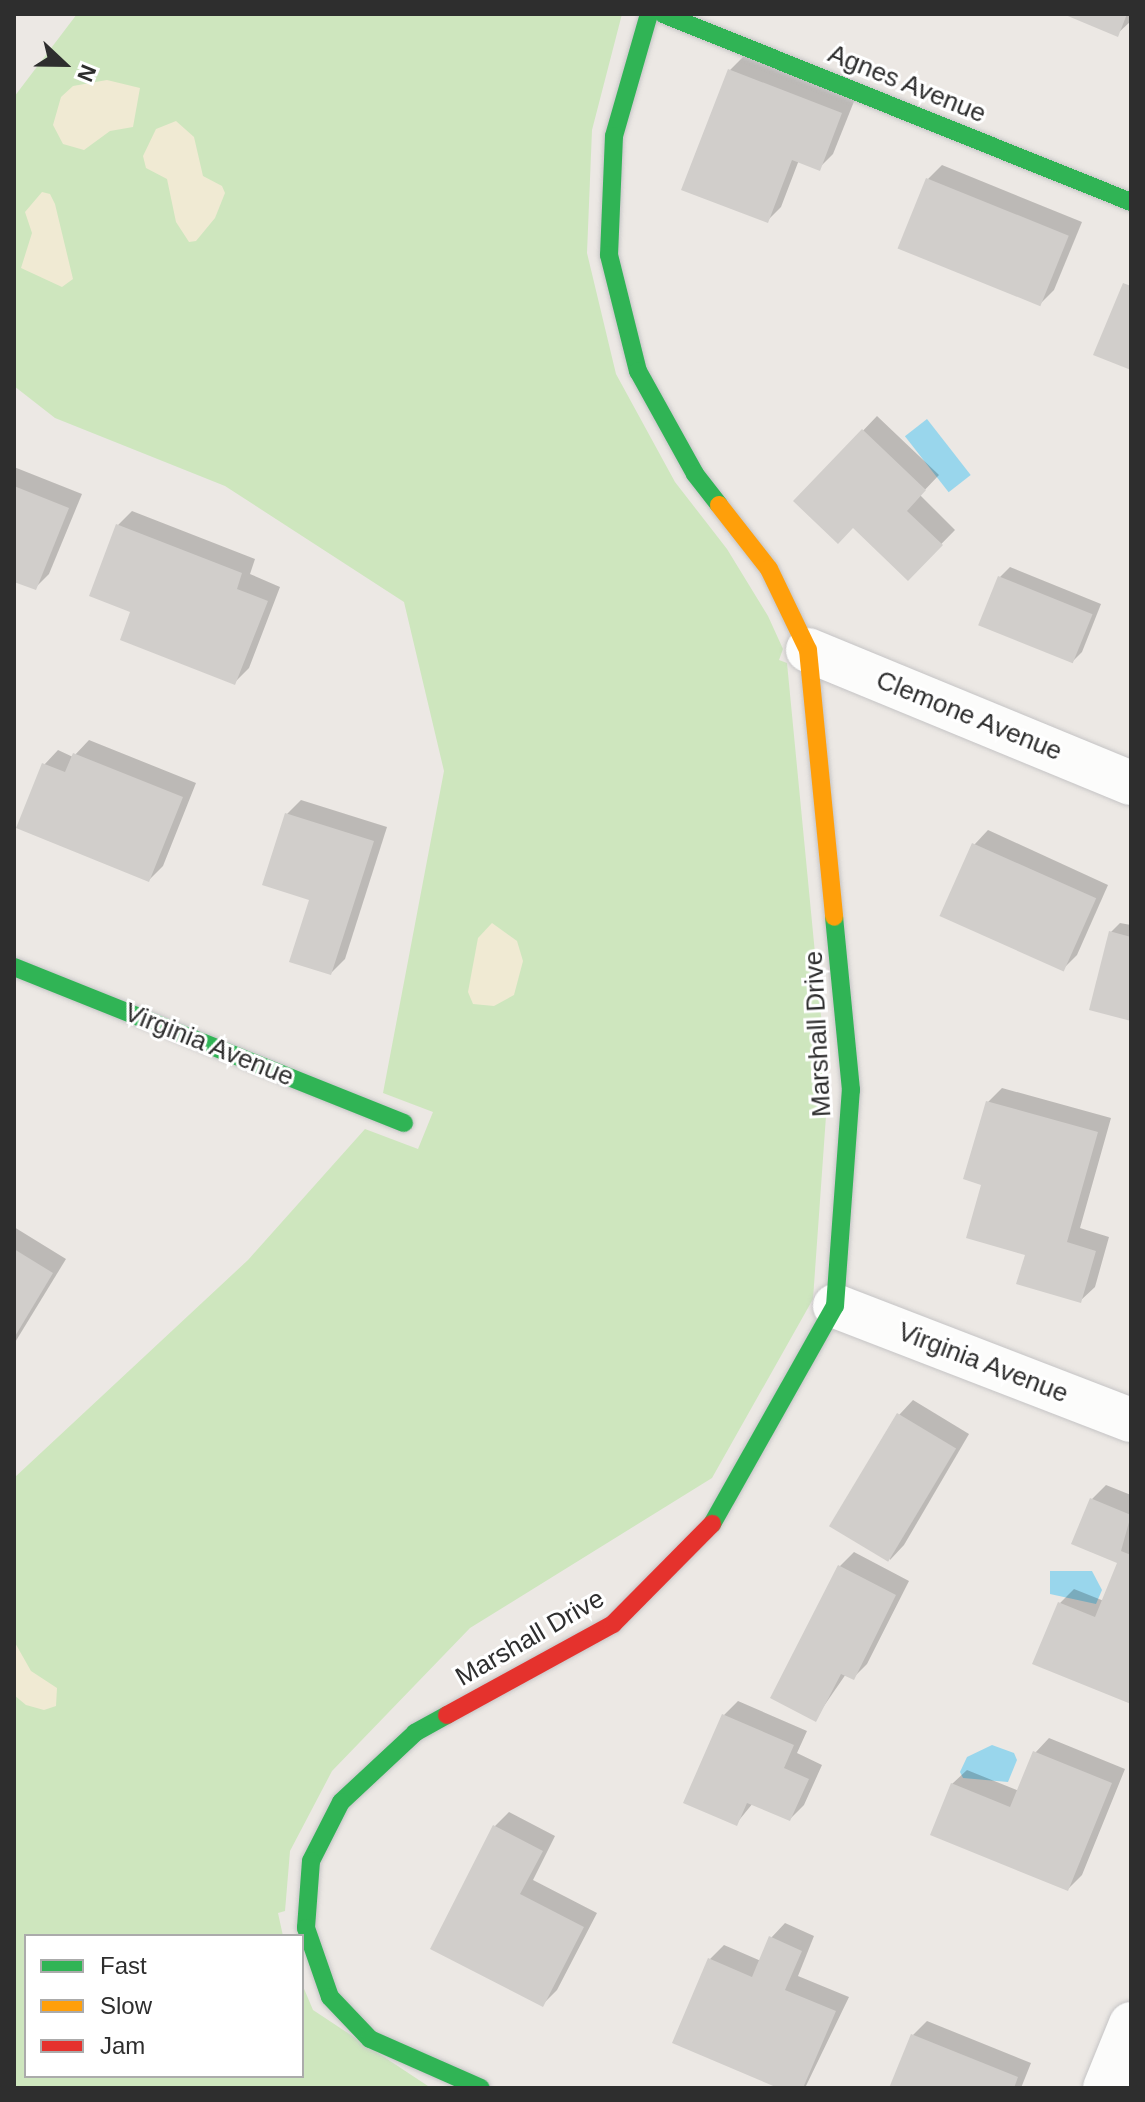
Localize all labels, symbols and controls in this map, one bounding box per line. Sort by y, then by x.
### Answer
north arrow [24,24,104,104]
street label: Agnes Avenue [823,38,991,130]
text: N [72,61,101,85]
street label: Clemone Avenue [871,664,1067,768]
street label: Marshall Drive [798,950,838,1118]
street label: Virginia Avenue [119,997,299,1093]
street label: Virginia Avenue [893,1316,1073,1410]
street label: Marshall Drive [450,1583,610,1693]
legend [24,1934,304,2078]
text: Fast [100,1952,147,1979]
text: Slow [100,1992,152,2019]
text: Jam [100,2032,145,2059]

